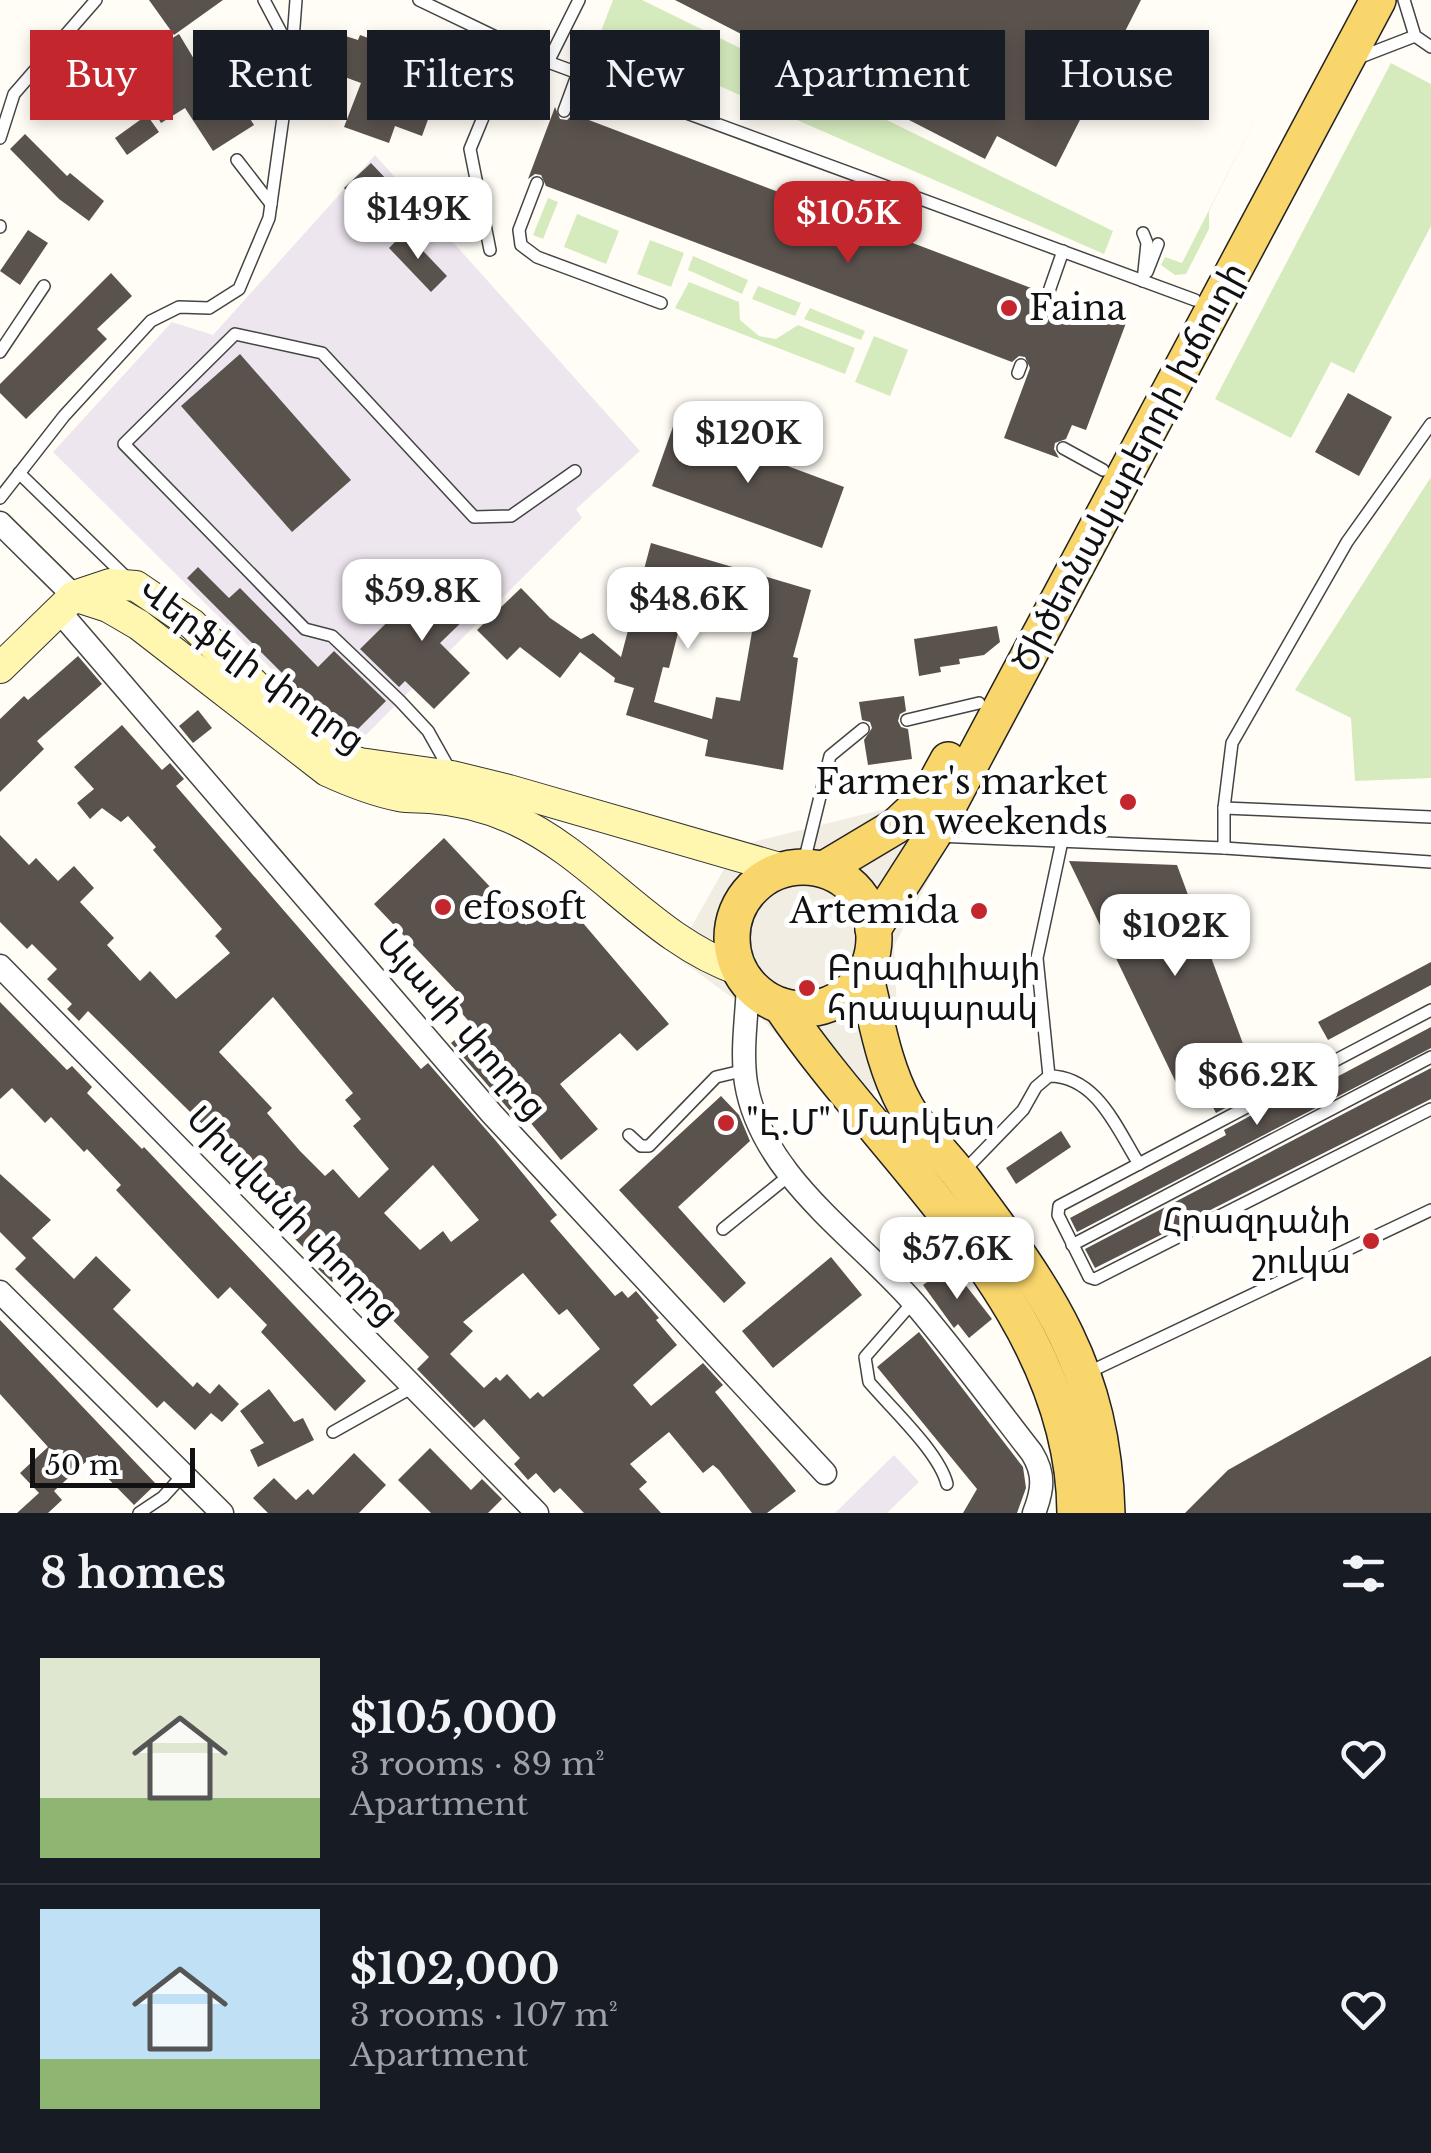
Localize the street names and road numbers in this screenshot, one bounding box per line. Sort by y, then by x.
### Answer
street label: Ծիծեռնակաբերդի խճուղի [1002,254,1255,679]
street label: Վերֆելի փողոց [131,568,374,761]
street label: Այասի փողոց [368,920,557,1128]
street label: Սիսվանի փողոց [178,1096,409,1333]

